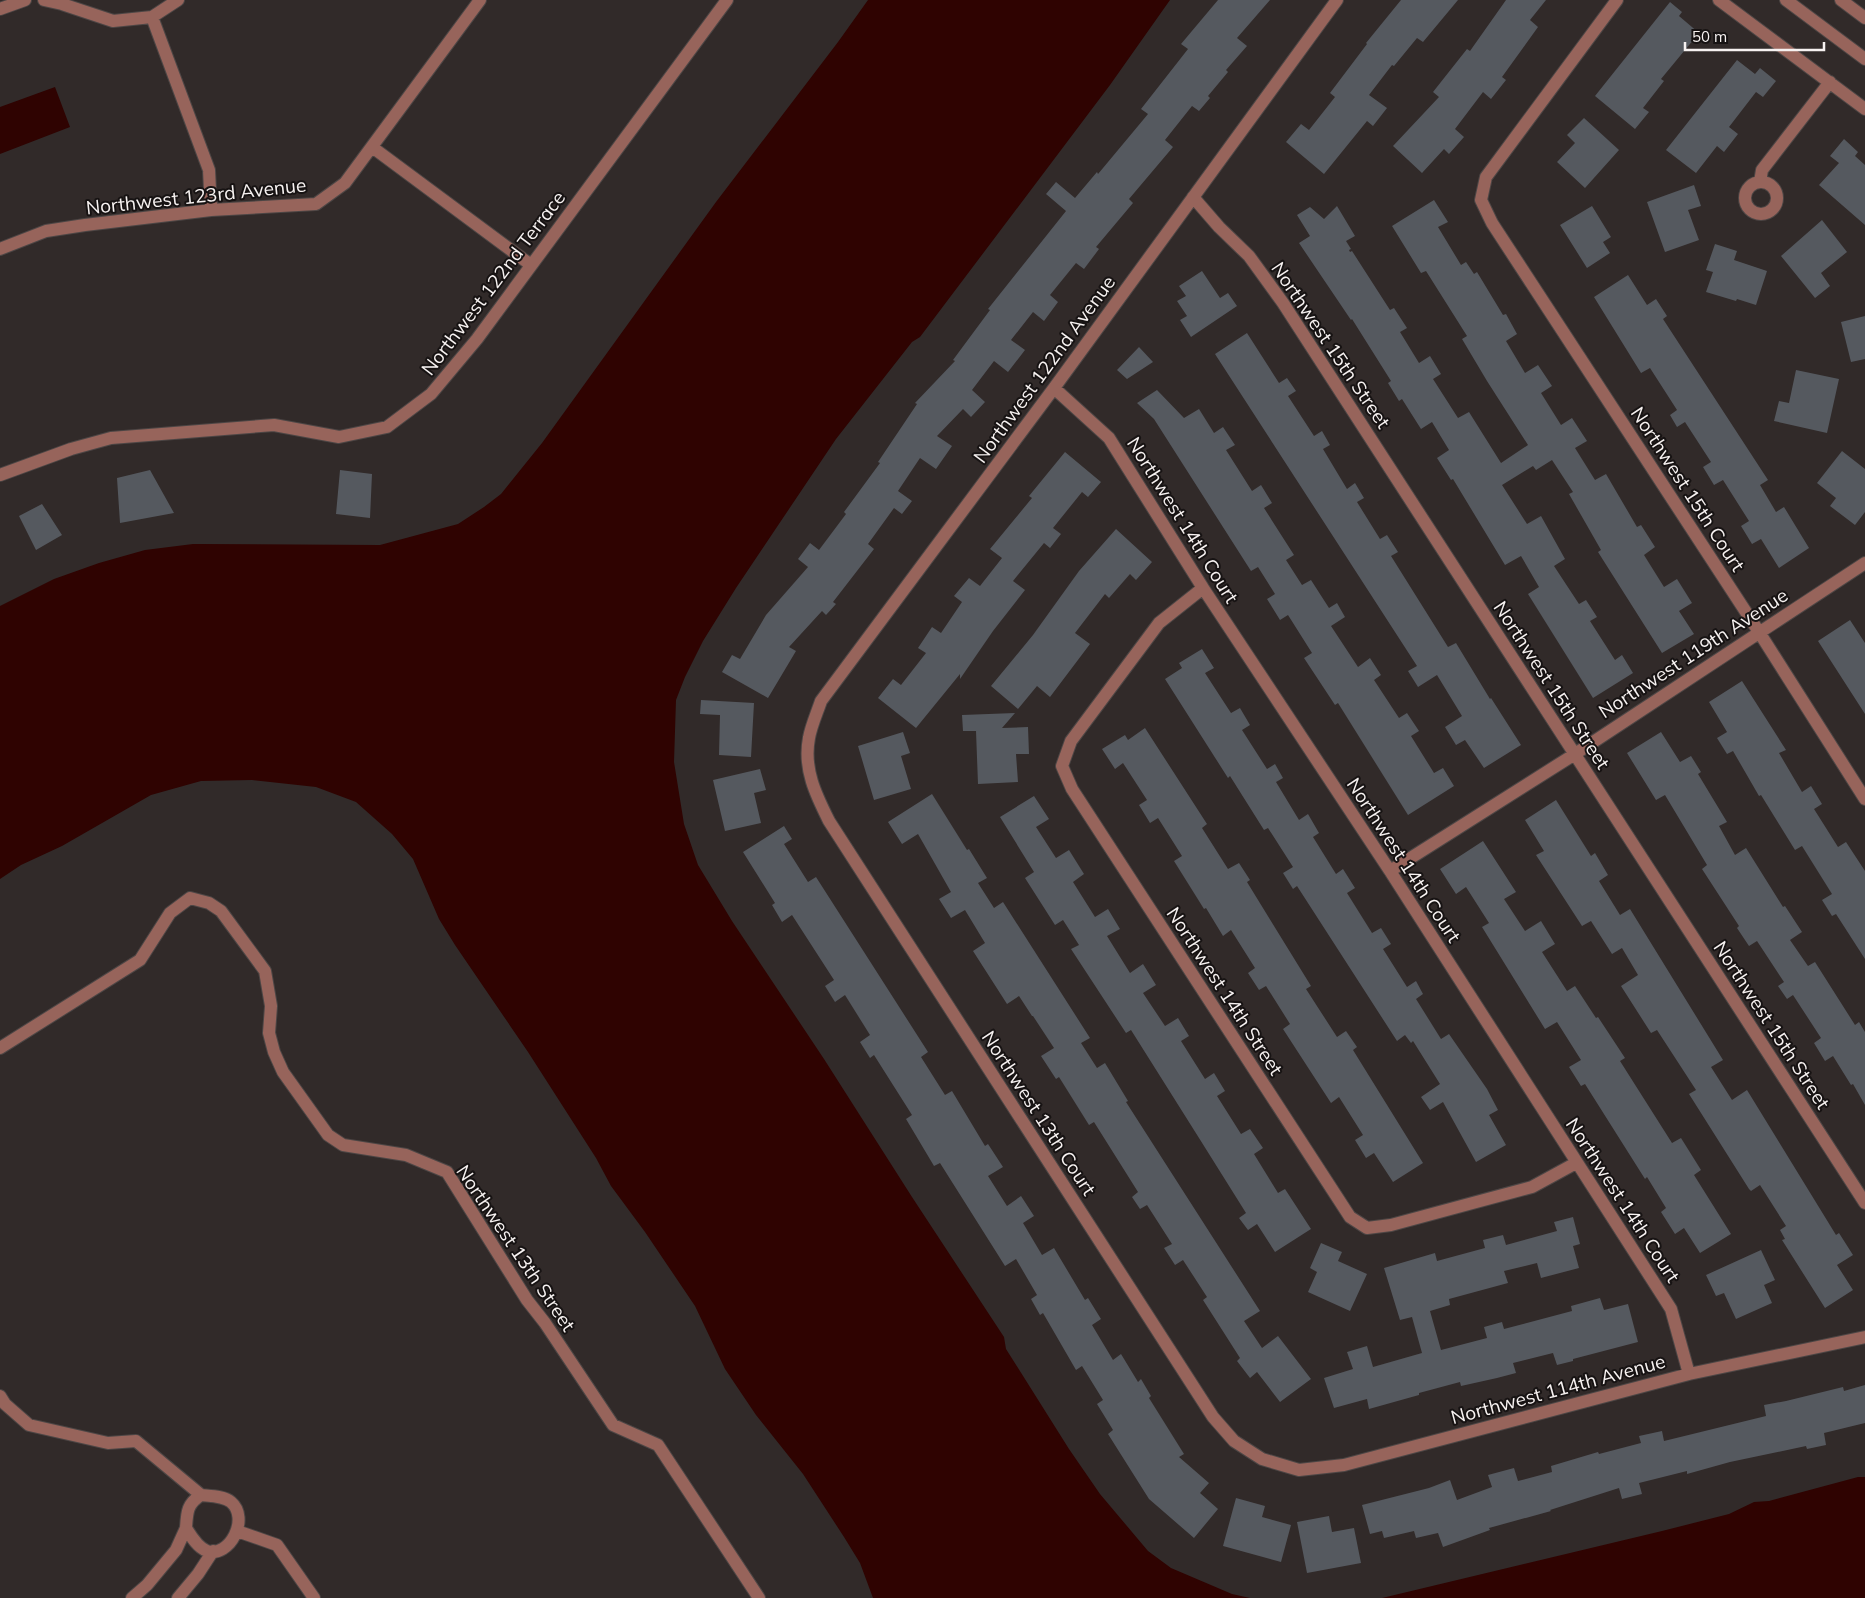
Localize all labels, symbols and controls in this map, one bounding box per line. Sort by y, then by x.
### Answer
scale bar [1685,20,1824,52]
text: 50 m [1692,27,1727,46]
street label: Northwest 123rd Avenue [85,172,307,220]
street label: Northwest 122nd Terrace [416,186,570,380]
street label: Northwest 15th Street [1266,257,1396,433]
street label: Northwest 122nd Avenue [968,271,1120,467]
street label: Northwest 15th Court [1626,402,1750,576]
street label: Northwest 14th Court [1122,432,1244,608]
street label: Northwest 119th Avenue [1594,583,1792,723]
street label: Northwest 15th Street [1489,596,1616,774]
street label: Northwest 14th Court [1342,773,1466,947]
street label: Northwest 14th Street [1162,902,1289,1080]
street label: Northwest 15th Street [1709,936,1836,1114]
street label: Northwest 13th Court [977,1026,1101,1200]
street label: Northwest 14th Court [1561,1113,1685,1287]
street label: Northwest 13th Street [451,1160,581,1336]
street label: Northwest 114th Avenue [1448,1349,1668,1429]

